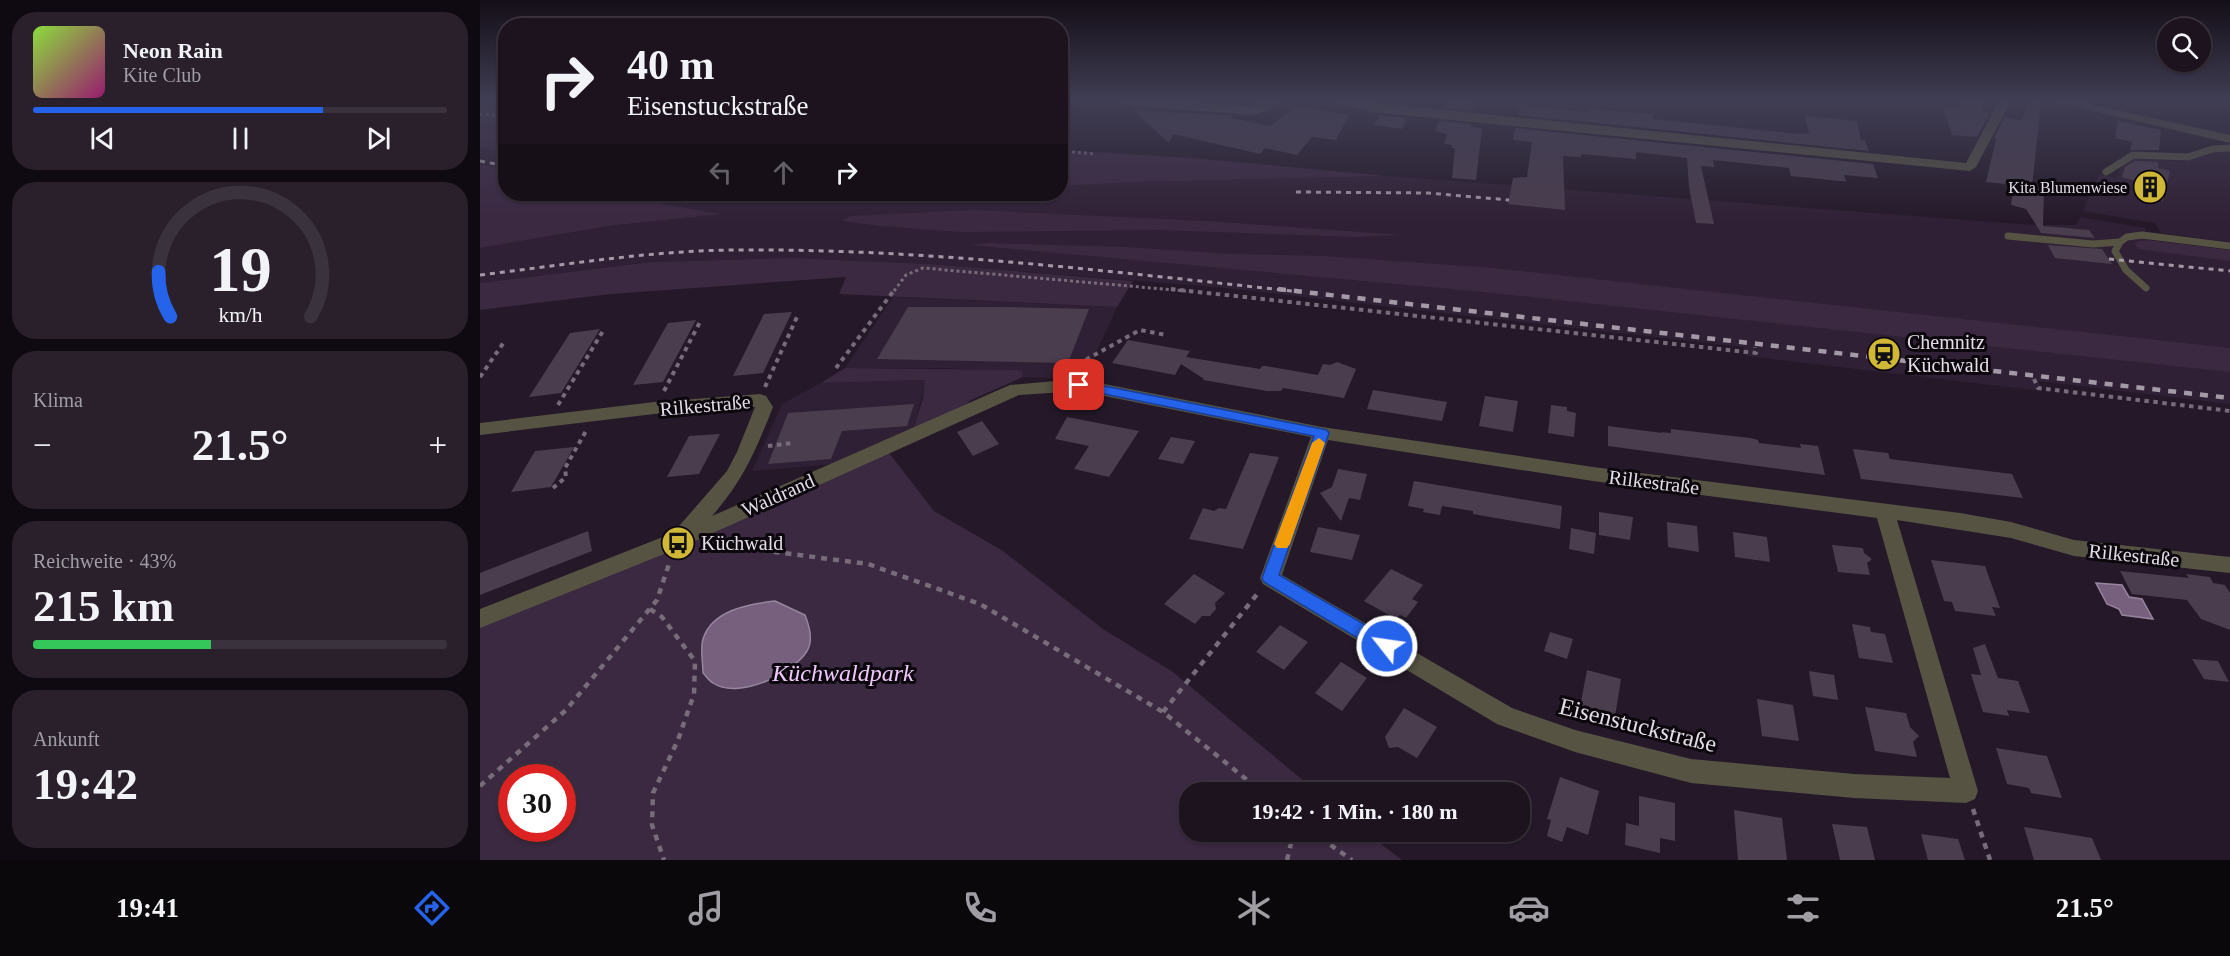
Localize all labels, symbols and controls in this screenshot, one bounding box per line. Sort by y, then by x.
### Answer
map controls [2157,18,2211,72]
button: search [2157,18,2211,72]
text: Neon Rain [123,38,223,63]
icon: right [528,42,606,120]
text: 40 m [627,42,715,88]
text: Kite Club [123,64,201,86]
text: Eisenstuckstraße [627,91,808,121]
icon: previous [86,122,119,155]
icon: pause [224,122,257,155]
icon: next [362,122,395,155]
icon: left [704,156,737,189]
icon: ahead [767,156,800,189]
icon: right [830,156,863,189]
building icon: Kita Blumenwiese [2132,169,2168,205]
place label: Kita Blumenwiese [2008,179,2127,196]
text: 19 [209,236,271,305]
text: km/h [218,304,262,328]
place label: Chemnitz Küchwald [1907,331,1989,376]
station icon: Chemnitz Küchwald [1866,336,1902,372]
pin [1053,359,1104,410]
icon: arrive [1062,368,1095,401]
text: Klima [33,389,83,411]
street label: Rilkestraße [659,390,751,420]
text: 21.5° [192,420,288,470]
text: − [33,427,52,463]
text: + [428,427,447,463]
street label: Rilkestraße [1607,466,1701,498]
street label: Waldrand [738,469,818,521]
bus stop icon: Küchwald [660,525,696,561]
place label: Küchwald [701,532,783,554]
street label: Rilkestraße [2088,539,2181,571]
text: Reichweite · 43% [33,550,176,572]
text: 215 km [33,581,174,631]
position arrow [1355,614,1419,678]
park label: Küchwaldpark [771,660,914,686]
street label: Eisenstuckstraße [1557,693,1719,757]
text: Ankunft [33,728,100,750]
text: 19:42 [33,759,138,809]
speed limit sign: 30 [498,764,576,842]
text: 19:42 · 1 Min. · 180 m [1252,799,1457,824]
icon: directions [411,887,453,929]
icon: music [685,887,727,929]
icon: phone [959,887,1001,929]
icon: climate [1233,887,1275,929]
icon: car [1508,887,1550,929]
icon: filters [1782,887,1824,929]
text: 19:41 [116,893,179,923]
text: 21.5° [2056,893,2114,923]

